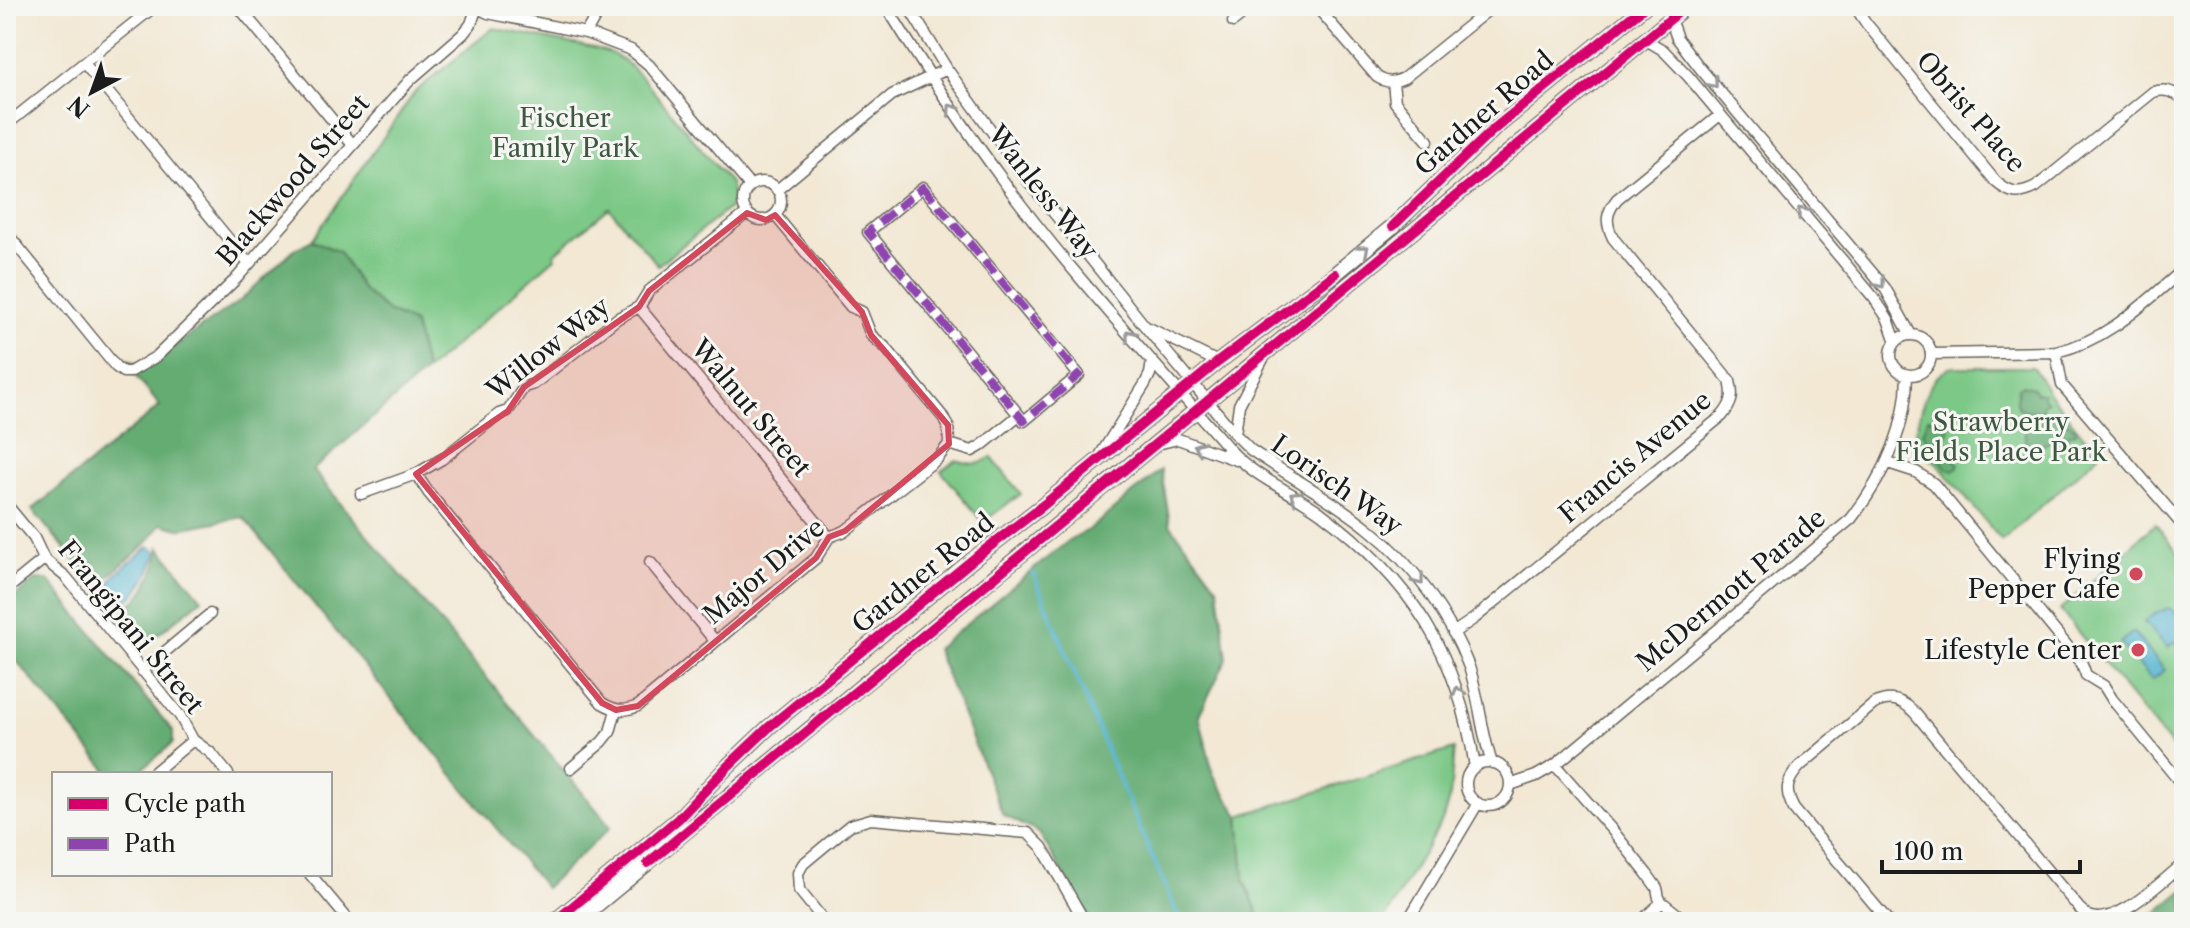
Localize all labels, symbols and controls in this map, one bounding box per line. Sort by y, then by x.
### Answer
street label: Gardner Road [1408,44,1560,182]
street label: Obrist Place [1910,45,2032,179]
north arrow [52,52,132,132]
one-way arrow [1703,74,1718,89]
street label: Blackwood Street [210,87,377,272]
text: N [63,90,95,123]
park label: Fischer Family Park [492,102,639,164]
one-way arrow [947,103,962,117]
street label: Wanless Way [980,118,1105,266]
one-way arrow [1797,207,1812,221]
one-way arrow [1354,245,1369,260]
one-way arrow [1870,274,1884,289]
street label: Willow Way [479,290,616,407]
one-way arrow [1125,330,1140,344]
street label: Walnut Street [684,332,818,484]
street label: Francis Avenue [1552,384,1718,530]
park label: Strawberry Fields Place Park [1895,406,2108,468]
street label: Lorisch Way [1265,428,1409,542]
one-way arrow [1193,440,1207,457]
one-way arrow [1289,491,1304,506]
street label: McDermott Parade [1630,502,1832,678]
street label: Gardner Road [845,506,1001,640]
street label: Major Drive [697,511,831,631]
street label: Frangipani Street [51,534,211,721]
place label: Flying Pepper Cafe [1968,543,2120,605]
marker: Flying Pepper Cafe [2127,565,2145,583]
one-way arrow [1410,571,1424,586]
place label: Lifestyle Center [1924,634,2122,666]
marker: Lifestyle Center [2129,641,2147,659]
one-way arrow [1451,685,1467,699]
legend [52,772,332,876]
text: Cycle path [124,789,246,818]
scale bar [1882,824,2080,874]
text: Path [124,829,176,858]
text: 100 m [1894,837,1963,866]

